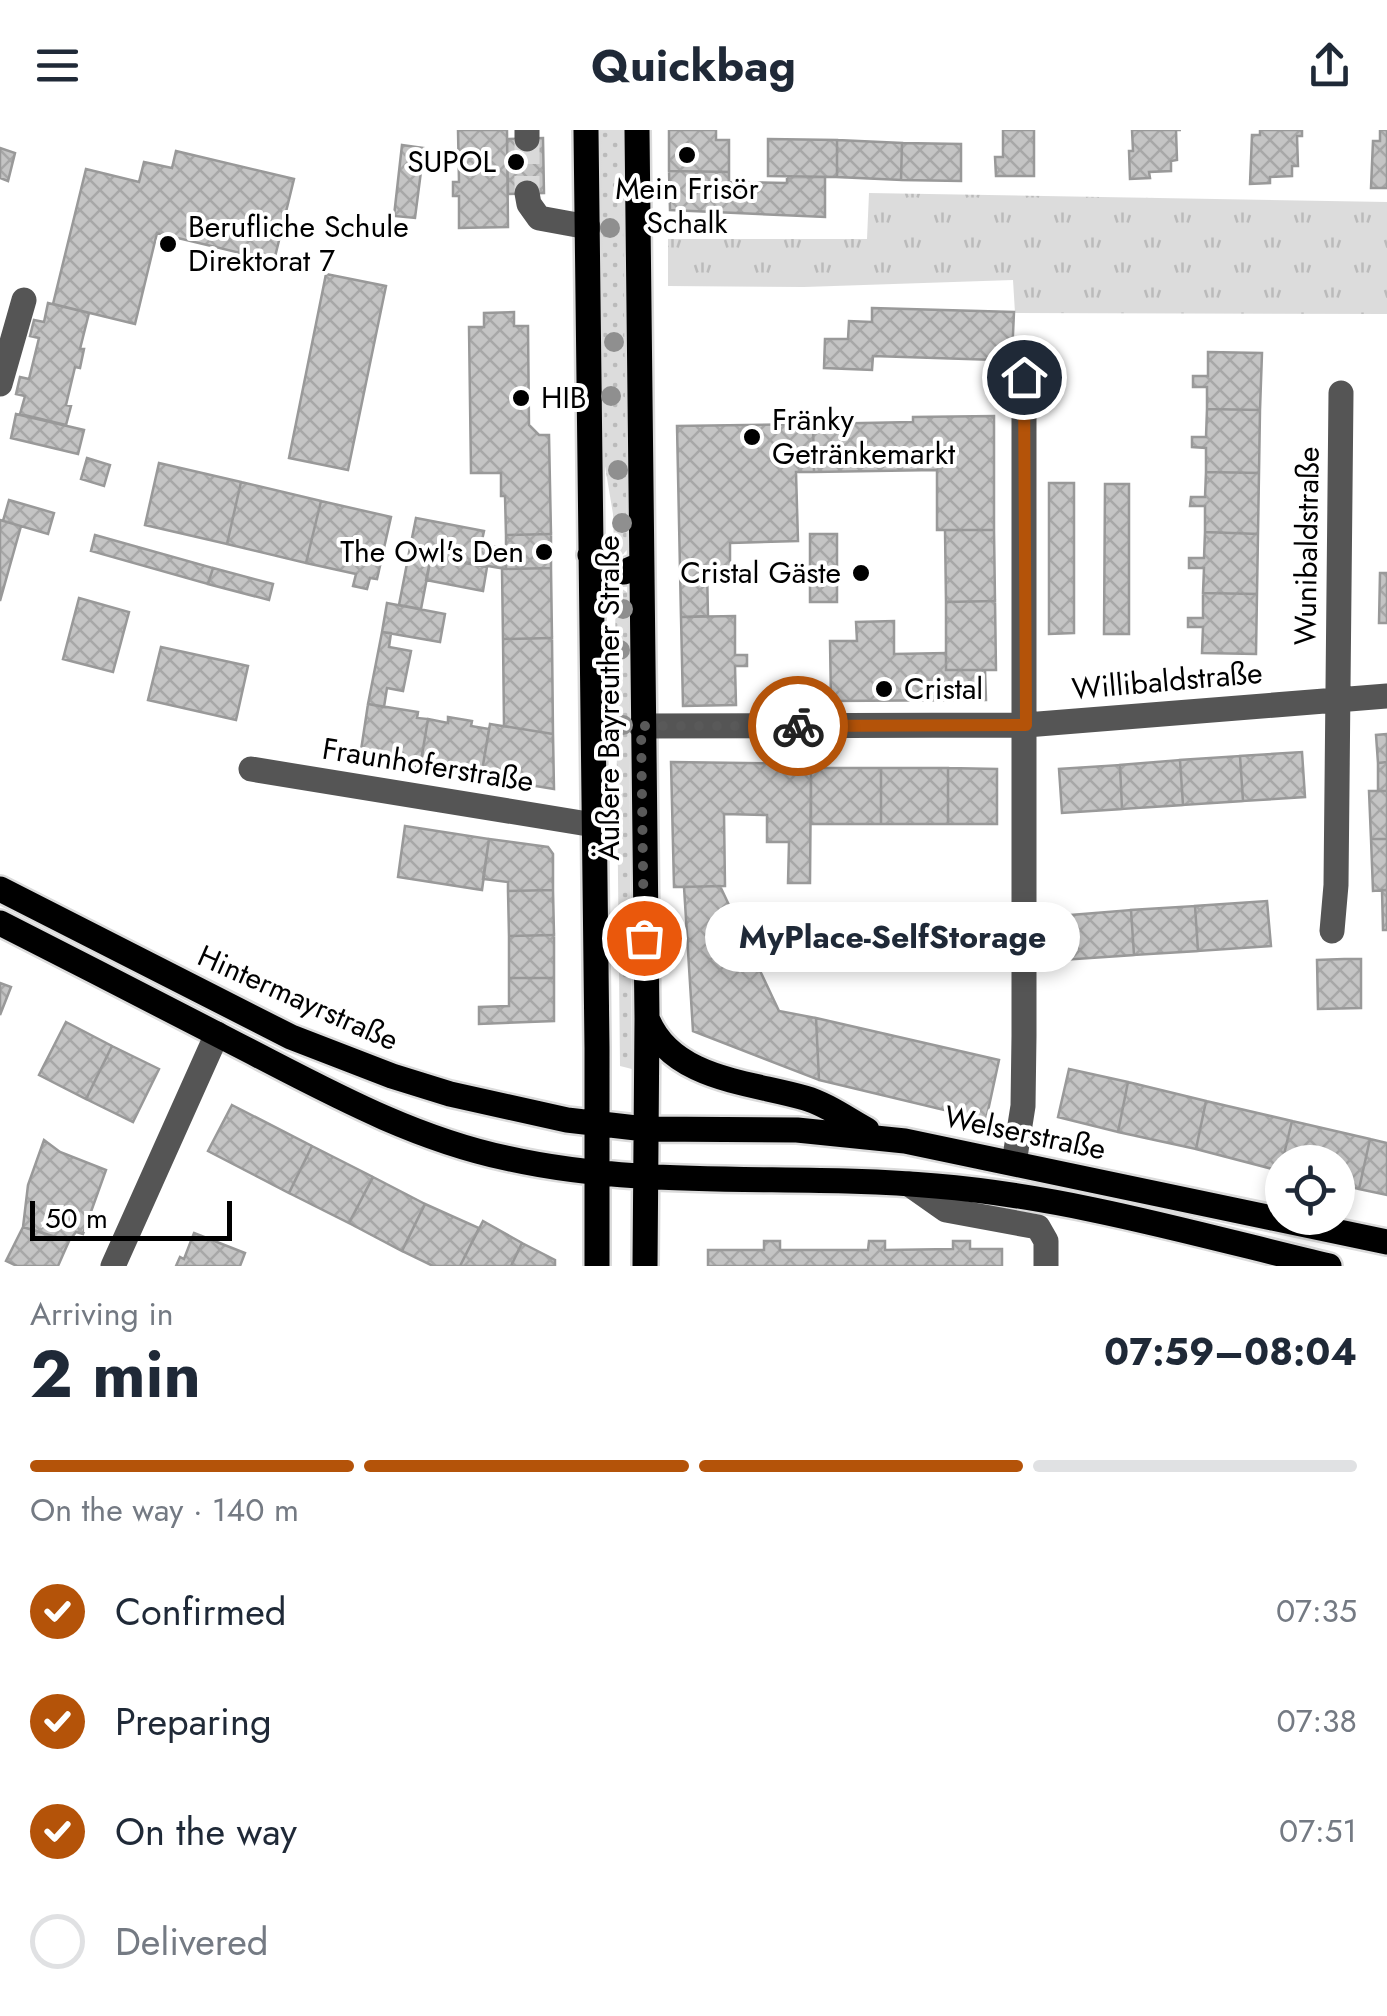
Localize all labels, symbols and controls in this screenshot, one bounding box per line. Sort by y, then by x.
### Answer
text: Quickbag [591,33,796,98]
icon: menu [30,38,85,93]
icon: share [1302,38,1357,93]
place label: SUPOL [407,140,496,183]
marker: Mein Frisör Schalk [676,144,698,166]
marker: SUPOL [505,151,527,173]
place label: Mein Frisör Schalk [615,167,759,244]
place label: Berufliche Schule Direktorat 7 [188,205,409,282]
marker: Berufliche Schule Direktorat 7 [157,233,179,255]
pin [982,335,1067,420]
icon: home [997,350,1052,405]
place label: HIB [541,376,587,419]
marker: HIB [510,387,532,409]
place label: Fränky Getränkemarkt [772,398,956,475]
marker: Fränky Getränkemarkt [741,426,763,448]
street label: Wunibaldstraße [1283,446,1330,646]
place label: The Owl's Den [340,530,524,573]
street label: Äußere Bayreuther Straße [587,535,630,861]
marker: The Owl's Den [533,541,555,563]
place label: Cristal Gäste [680,551,841,594]
marker: Cristal Gäste [850,562,872,584]
street label: Willibaldstraße [1070,651,1264,710]
place label: Cristal [904,667,983,710]
courier [748,676,848,776]
marker: Cristal [873,678,895,700]
icon: bike [771,699,826,754]
street label: Fraunhoferstraße [319,727,537,802]
pin [602,896,687,981]
callout: MyPlace-SelfStorage [704,903,1079,973]
icon: bag [617,911,672,966]
text: MyPlace-SelfStorage [739,914,1046,960]
street label: Hintermayrstraße [191,934,405,1061]
street label: Welserstraße [940,1094,1110,1171]
map controls [1265,1145,1355,1235]
button: locate [1265,1145,1355,1235]
scale bar [30,1196,232,1240]
text: 50 m [45,1198,108,1239]
text: Arriving in [30,1291,174,1337]
text: 07:59–08:04 [1104,1324,1357,1379]
text: 2 min [30,1327,201,1421]
text: On the way · 140 m [30,1487,299,1533]
icon: check [30,1584,85,1639]
text: Confirmed [115,1584,286,1639]
text: 07:35 [1276,1588,1357,1634]
icon: check [30,1694,85,1749]
text: Preparing [115,1694,272,1749]
text: 07:38 [1276,1698,1357,1744]
icon: check [30,1804,85,1859]
text: On the way [115,1804,297,1859]
text: 07:51 [1279,1808,1357,1854]
text: Delivered [115,1914,268,1969]

